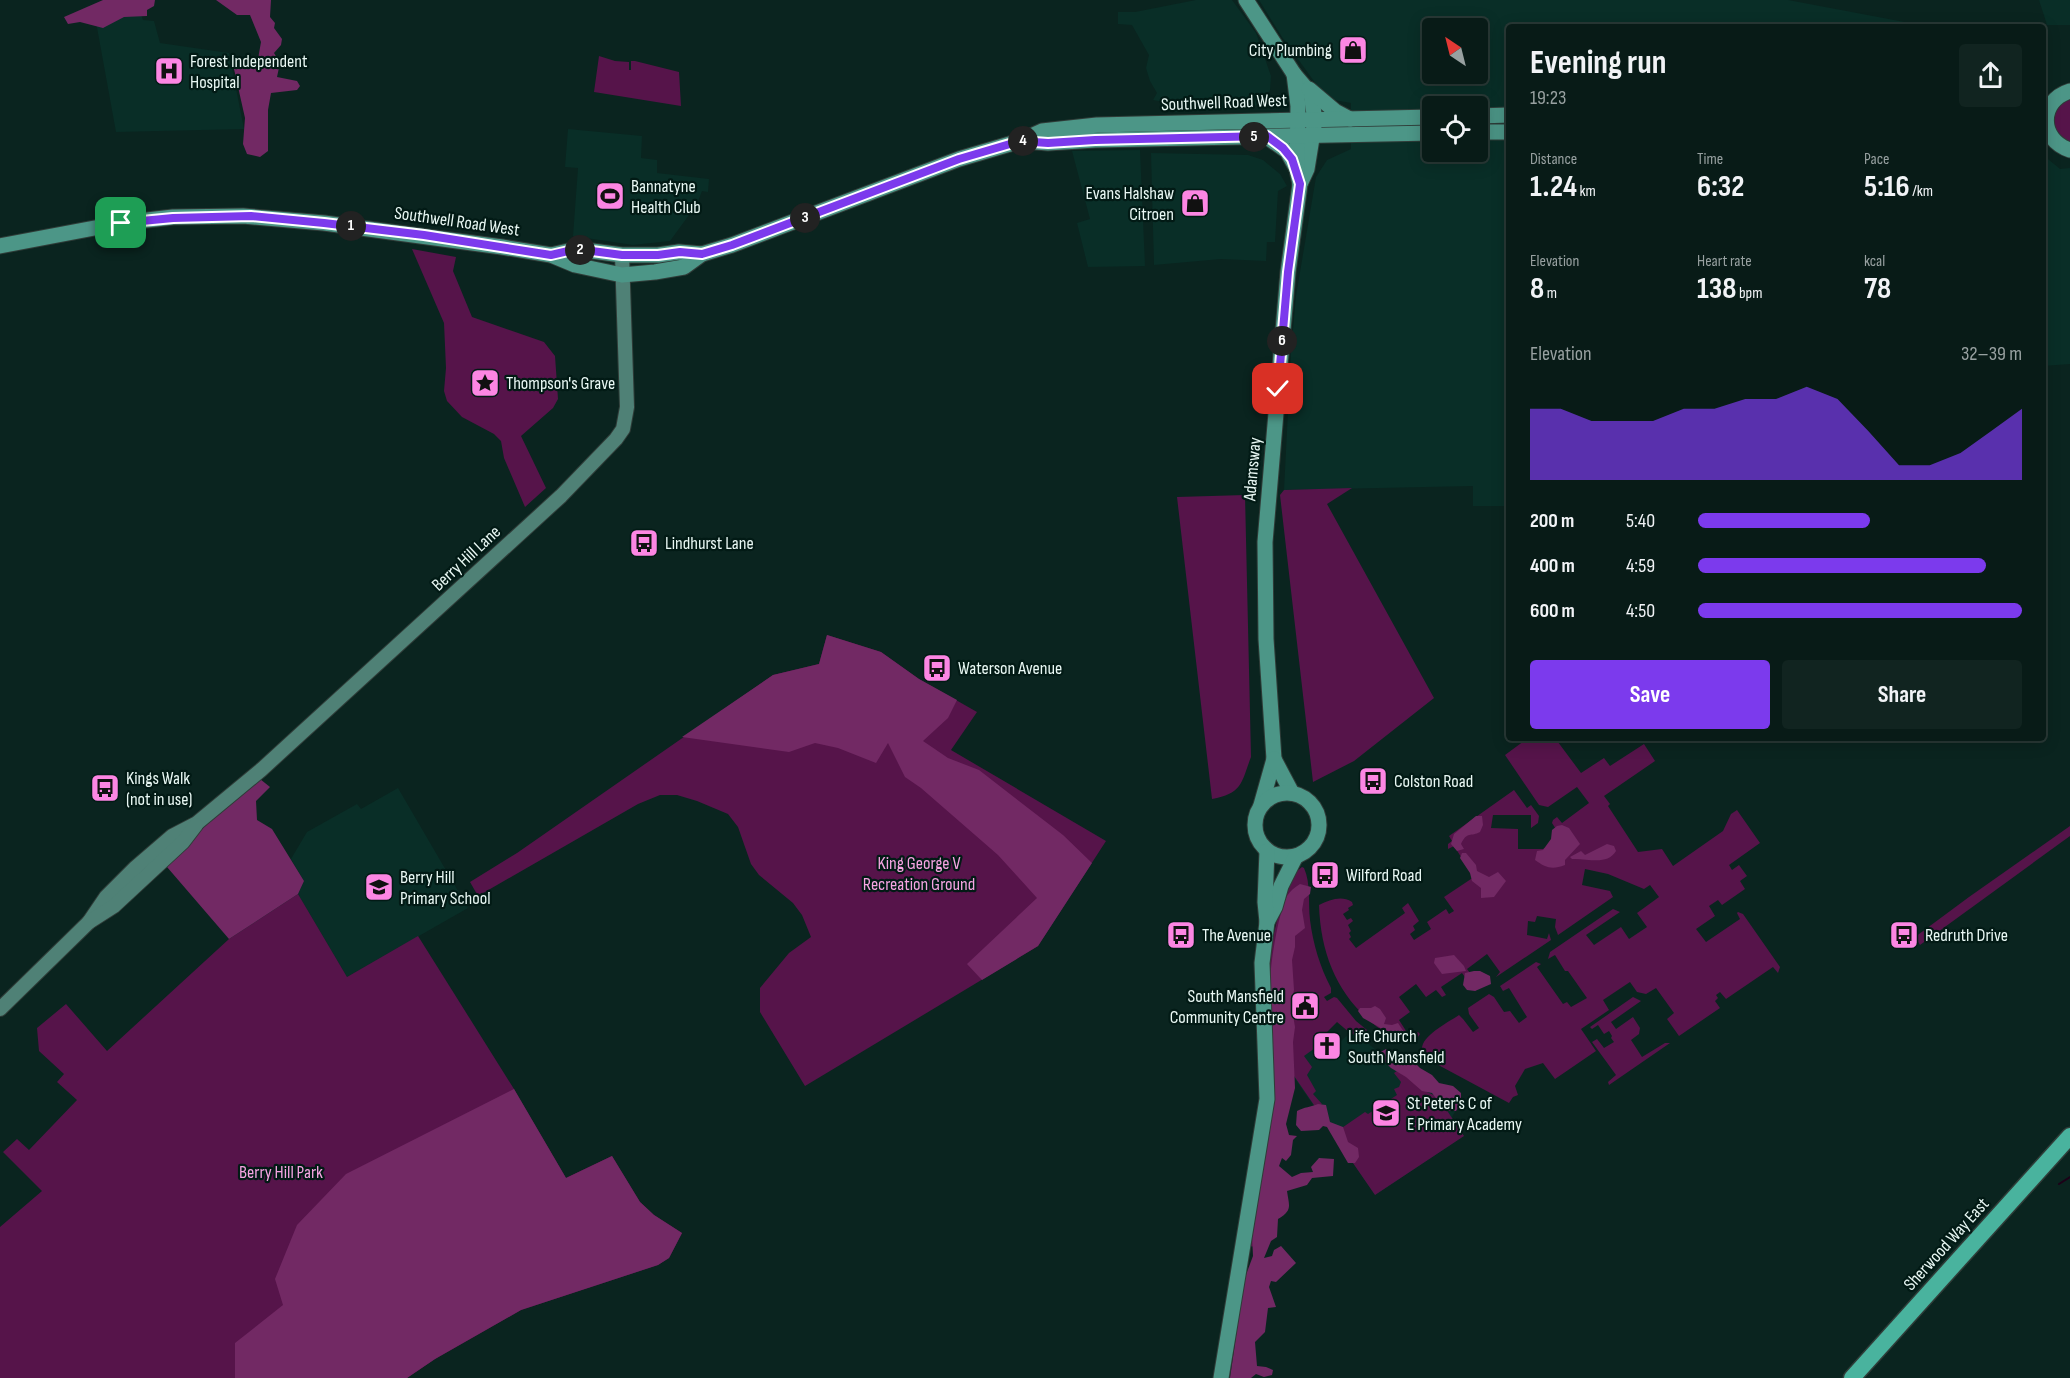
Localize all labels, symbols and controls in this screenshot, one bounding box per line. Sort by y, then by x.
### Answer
north arrow [1422,18,1488,84]
map controls [1422,18,1488,162]
shop icon: City Plumbing [1337,34,1369,66]
place label: City Plumbing [1249,40,1332,61]
text: Evening run [1530,43,1666,83]
button: share [1959,44,2022,107]
place label: Forest Independent Hospital [190,51,308,93]
hospital icon: Forest Independent Hospital [153,55,185,87]
text: 19:23 [1530,86,1566,110]
street label: Southwell Road West [1161,90,1288,115]
button: locate [1422,96,1488,162]
pin: 5 [1239,122,1269,152]
pin: 4 [1008,126,1038,156]
text: 5 [1250,127,1258,146]
text: 4 [1019,131,1027,150]
text: Distance [1530,150,1577,169]
text: Time [1697,150,1723,169]
text: Pace [1864,150,1889,169]
text: 1.24 [1530,169,1577,205]
text: 6:32 [1697,169,1744,205]
text: 5:16 [1864,169,1910,205]
place label: Bannatyne Health Club [631,176,701,218]
sports icon: Bannatyne Health Club [594,180,626,212]
text: km [1577,182,1596,201]
text: /km [1910,182,1933,201]
place label: Evans Halshaw Citroen [1085,183,1174,225]
shop icon: Evans Halshaw Citroen [1179,187,1211,219]
pin [95,197,146,248]
street label: Southwell Road West [393,202,521,241]
pin: 3 [790,203,820,233]
icon: arrive [104,206,137,239]
text: 3 [801,208,809,227]
pin: 1 [336,211,366,241]
text: 1 [348,216,354,235]
pin: 2 [565,235,595,265]
text: 2 [576,240,584,259]
text: Elevation [1530,252,1579,271]
text: Heart rate [1697,252,1752,271]
text: kcal [1864,252,1885,271]
text: 8 [1530,271,1544,307]
text: 138 [1697,271,1736,307]
text: 78 [1864,271,1891,307]
text: m [1544,284,1557,303]
text: bpm [1736,284,1762,303]
pin: 6 [1267,326,1297,356]
text: 6 [1278,331,1286,350]
text: Elevation [1530,342,1592,366]
text: 32–39 m [1961,342,2022,366]
pin [1252,363,1303,414]
place icon: Thompson's Grave [469,367,501,399]
icon: check [1261,372,1294,405]
place label: Thompson's Grave [506,373,615,394]
street label: Adamsway [1239,436,1266,503]
text: 200 m [1530,509,1574,533]
text: 5:40 [1626,509,1655,533]
street label: Berry Hill Lane [428,521,505,595]
bus stop icon: Lindhurst Lane [628,527,660,559]
place label: Lindhurst Lane [665,533,754,554]
text: 400 m [1530,554,1575,578]
text: 4:59 [1626,554,1655,578]
text: 600 m [1530,599,1575,623]
text: 4:50 [1626,599,1655,623]
bus stop icon: Waterson Avenue [921,652,953,684]
place label: Waterson Avenue [958,658,1062,679]
button: Save [1530,660,1770,729]
button: Share [1782,660,2022,729]
bus stop icon: Colston Road [1357,765,1389,797]
place label: Kings Walk (not in use) [126,768,192,810]
place label: Colston Road [1394,771,1473,792]
bus stop icon: Kings Walk (not in use) [89,772,121,804]
park label: King George V Recreation Ground [863,853,975,895]
bus stop icon: Wilford Road [1309,859,1341,891]
place label: Wilford Road [1346,865,1422,886]
place label: Berry Hill Primary School [400,867,491,909]
school or university icon: Berry Hill Primary School [363,871,395,903]
bus stop icon: The Avenue [1165,919,1197,951]
bus stop icon: Redruth Drive [1888,919,1920,951]
place label: The Avenue [1202,925,1271,946]
place label: Redruth Drive [1925,925,2008,946]
place label: South Mansfield Community Centre [1170,986,1284,1028]
public building icon: South Mansfield Community Centre [1289,990,1321,1022]
place label: Life Church South Mansfield [1348,1026,1445,1068]
church icon: Life Church South Mansfield [1311,1030,1343,1062]
place label: St Peter's C of E Primary Academy [1407,1093,1522,1135]
school or university icon: St Peter's C of E Primary Academy [1370,1097,1402,1129]
park label: Berry Hill Park [239,1162,323,1183]
street label: Sherwood Way East [1899,1193,1994,1295]

